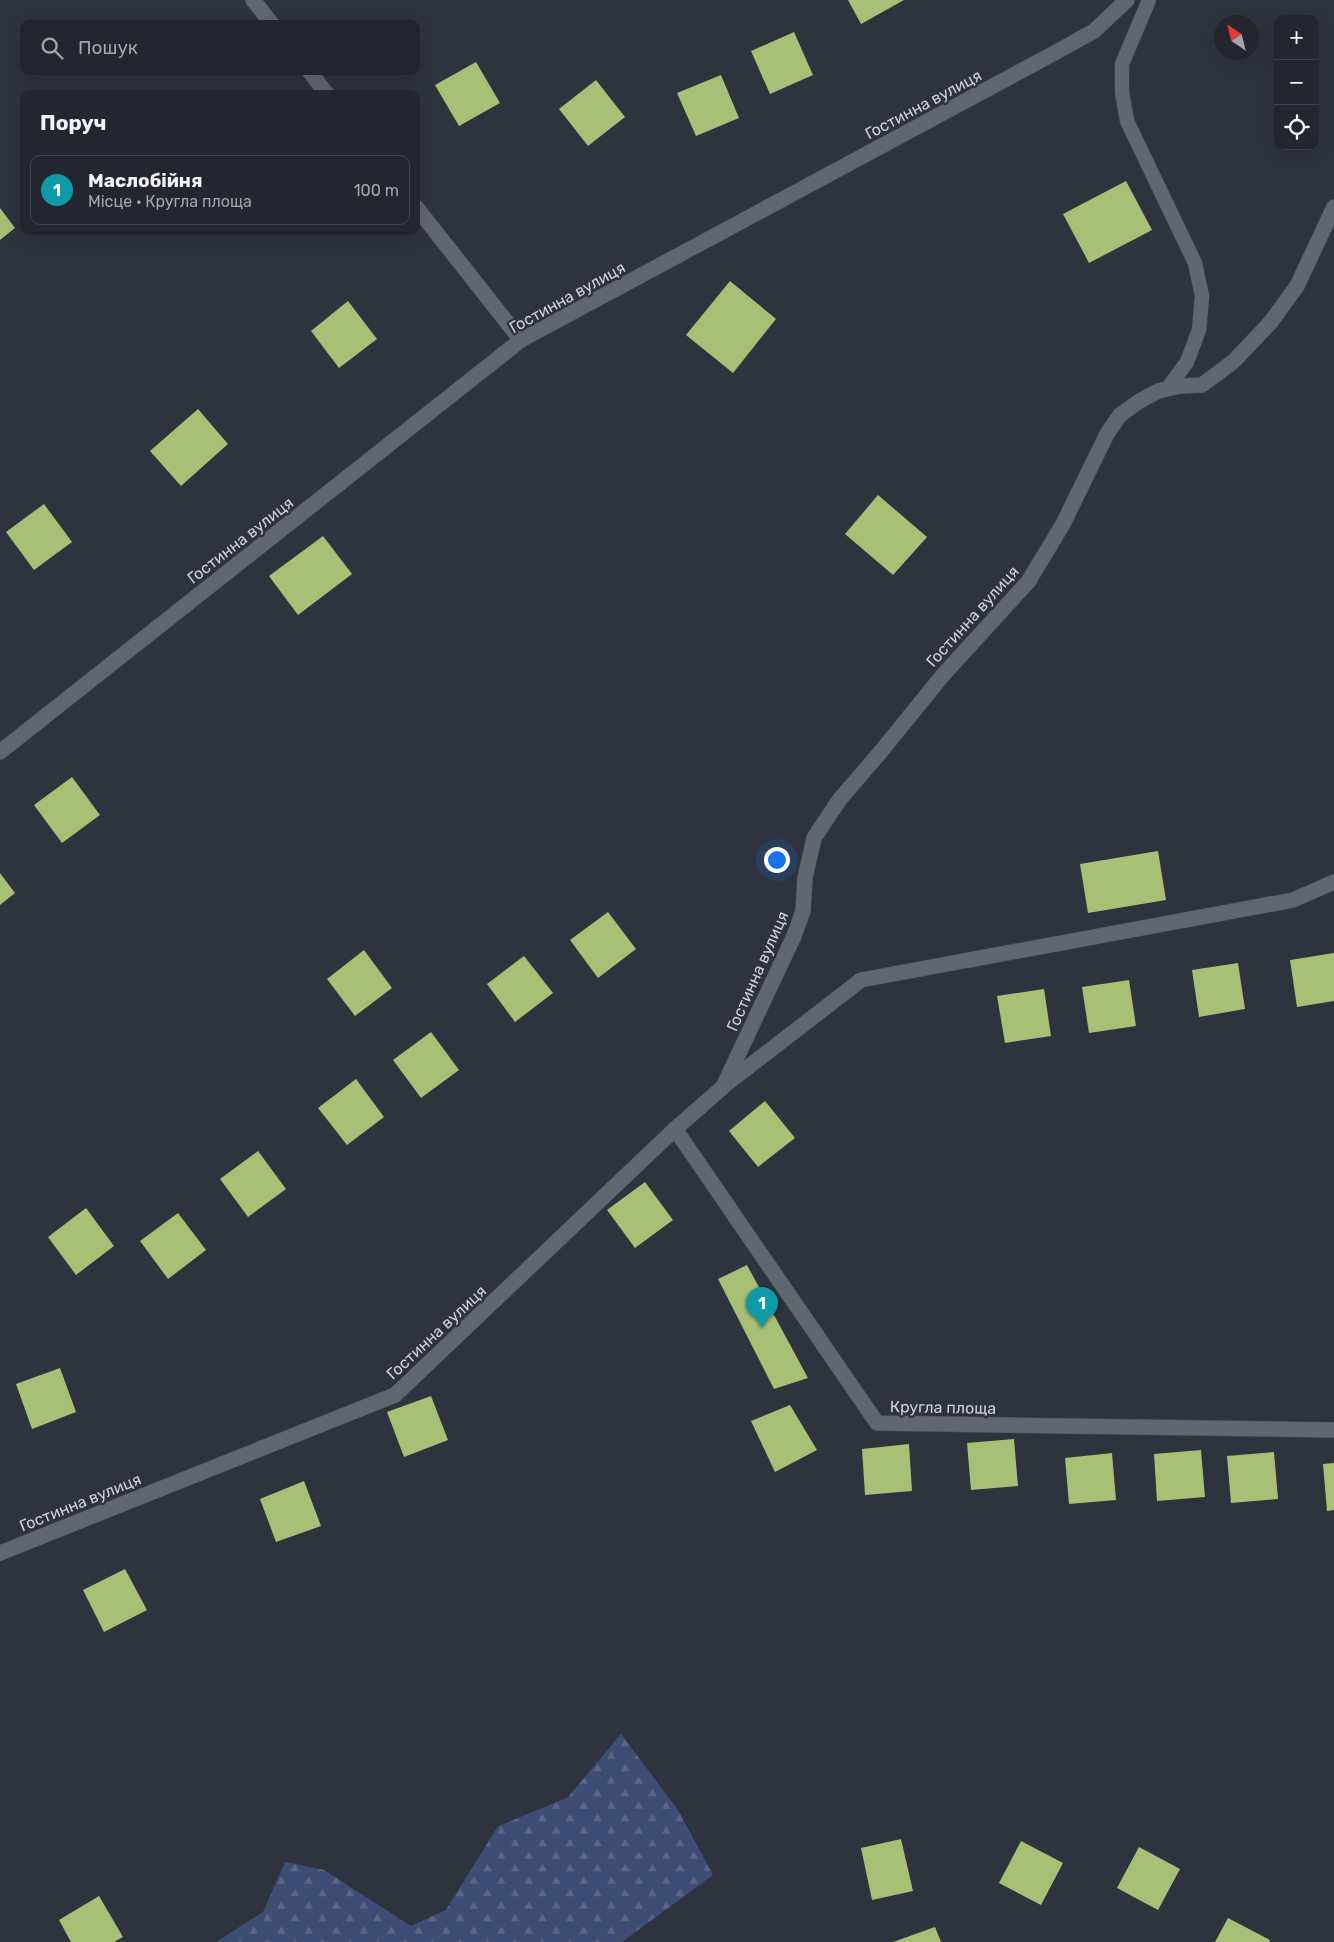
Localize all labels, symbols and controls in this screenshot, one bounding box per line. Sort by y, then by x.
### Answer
north arrow [1214,15,1259,60]
map controls [1274,15,1319,150]
button: + [1274,15,1319,60]
search box [20,20,420,75]
icon: search [38,34,66,62]
text: Пошук [78,36,138,59]
button: − [1274,60,1319,105]
street label: Гостинна вулиця [862,66,985,143]
button: locate [1274,105,1319,150]
text: Поруч [40,110,106,135]
text: Маслобійня [88,169,202,192]
text: 1 [53,181,61,200]
text: 100 m [354,181,399,200]
text: Місце · Кругла площа [88,192,252,211]
street label: Гостинна вулиця [506,258,628,337]
street label: Гостинна вулиця [183,493,297,588]
street label: Гостинна вулиця [922,562,1023,671]
your location [764,847,790,873]
street label: Гостинна вулиця [722,908,792,1034]
street label: Гостинна вулиця [383,1281,490,1383]
pin: 1 [746,1287,778,1328]
street label: Кругла площа [890,1397,996,1418]
street label: Гостинна вулиця [17,1469,144,1536]

